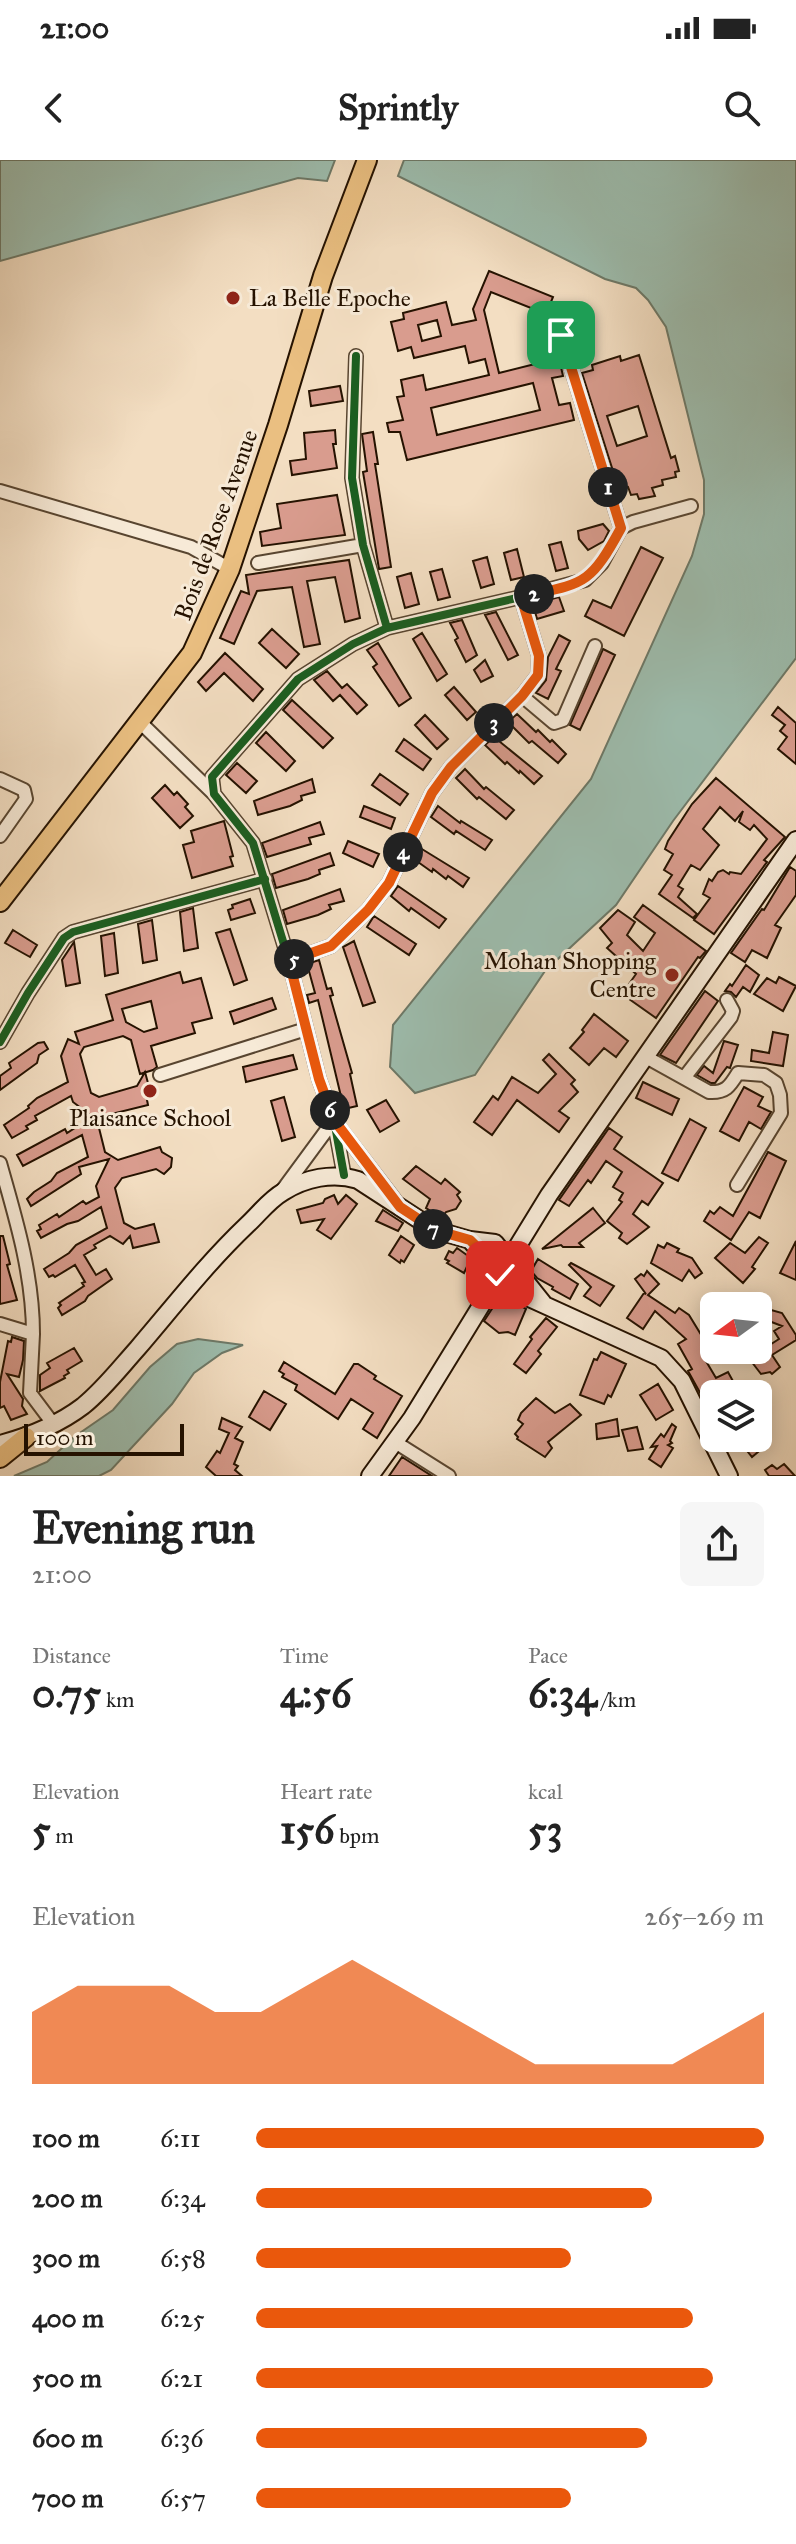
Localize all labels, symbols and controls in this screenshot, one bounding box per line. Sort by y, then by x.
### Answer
text: 21:00 [40,10,109,46]
icon: back [32,86,76,130]
text: Sprintly [338,86,458,130]
icon: search [720,86,764,130]
place label: La Belle Epoche [249,283,411,313]
marker: La Belle Epoche [224,289,242,307]
pin [527,301,595,369]
icon: arrive [539,313,583,357]
street label: Bois de Rose Avenue [168,426,264,624]
pin: 1 [588,467,628,507]
text: 1 [604,473,612,500]
pin: 2 [514,574,554,614]
text: 2 [529,580,539,607]
pin: 3 [474,703,514,743]
text: 3 [490,709,498,736]
pin: 4 [383,832,423,872]
text: 4 [397,838,409,865]
pin: 5 [274,939,314,979]
text: 5 [289,945,299,972]
place label: Mohan Shopping Centre [484,946,657,1004]
marker: Mohan Shopping Centre [663,966,681,984]
marker: Plaisance School [141,1082,159,1100]
pin: 6 [310,1090,350,1130]
text: 6 [324,1096,336,1123]
place label: Plaisance School [69,1103,232,1133]
pin: 7 [413,1209,453,1249]
text: 7 [427,1215,439,1242]
pin [466,1241,534,1309]
icon: check [478,1253,522,1297]
north arrow [700,1292,772,1364]
map controls [700,1292,772,1452]
button: layers [700,1380,772,1452]
scale bar [24,1420,184,1456]
text: 100 m [36,1424,93,1451]
text: Evening run [32,1501,255,1555]
button: share [680,1502,764,1586]
text: 21:00 [32,1558,92,1590]
text: Distance [32,1642,111,1669]
text: Time [280,1642,329,1669]
text: Pace [528,1642,568,1669]
text: 0.75 [32,1669,101,1718]
text: 4:56 [280,1669,351,1718]
text: 6:34 [528,1669,597,1718]
text: km [101,1686,135,1713]
text: /km [597,1686,636,1713]
text: Elevation [32,1778,119,1805]
text: Heart rate [280,1778,373,1805]
text: kcal [528,1778,563,1805]
text: 5 [32,1805,51,1854]
text: 156 [280,1805,335,1854]
text: 53 [528,1805,563,1854]
text: m [51,1822,74,1849]
text: bpm [335,1822,379,1849]
text: Elevation [32,1900,135,1932]
text: 265–269 m [645,1900,764,1932]
text: 100 m [32,2122,100,2154]
text: 6:11 [160,2122,200,2154]
text: 200 m [32,2182,103,2214]
text: 6:34 [160,2182,205,2214]
text: 300 m [32,2242,100,2274]
text: 6:58 [160,2242,206,2274]
text: 400 m [32,2302,104,2334]
text: 6:25 [160,2302,205,2334]
text: 500 m [32,2362,102,2394]
text: 6:21 [160,2362,203,2394]
text: 600 m [32,2422,103,2454]
text: 6:36 [160,2422,204,2454]
text: 700 m [32,2482,104,2514]
text: 6:57 [160,2482,206,2514]

